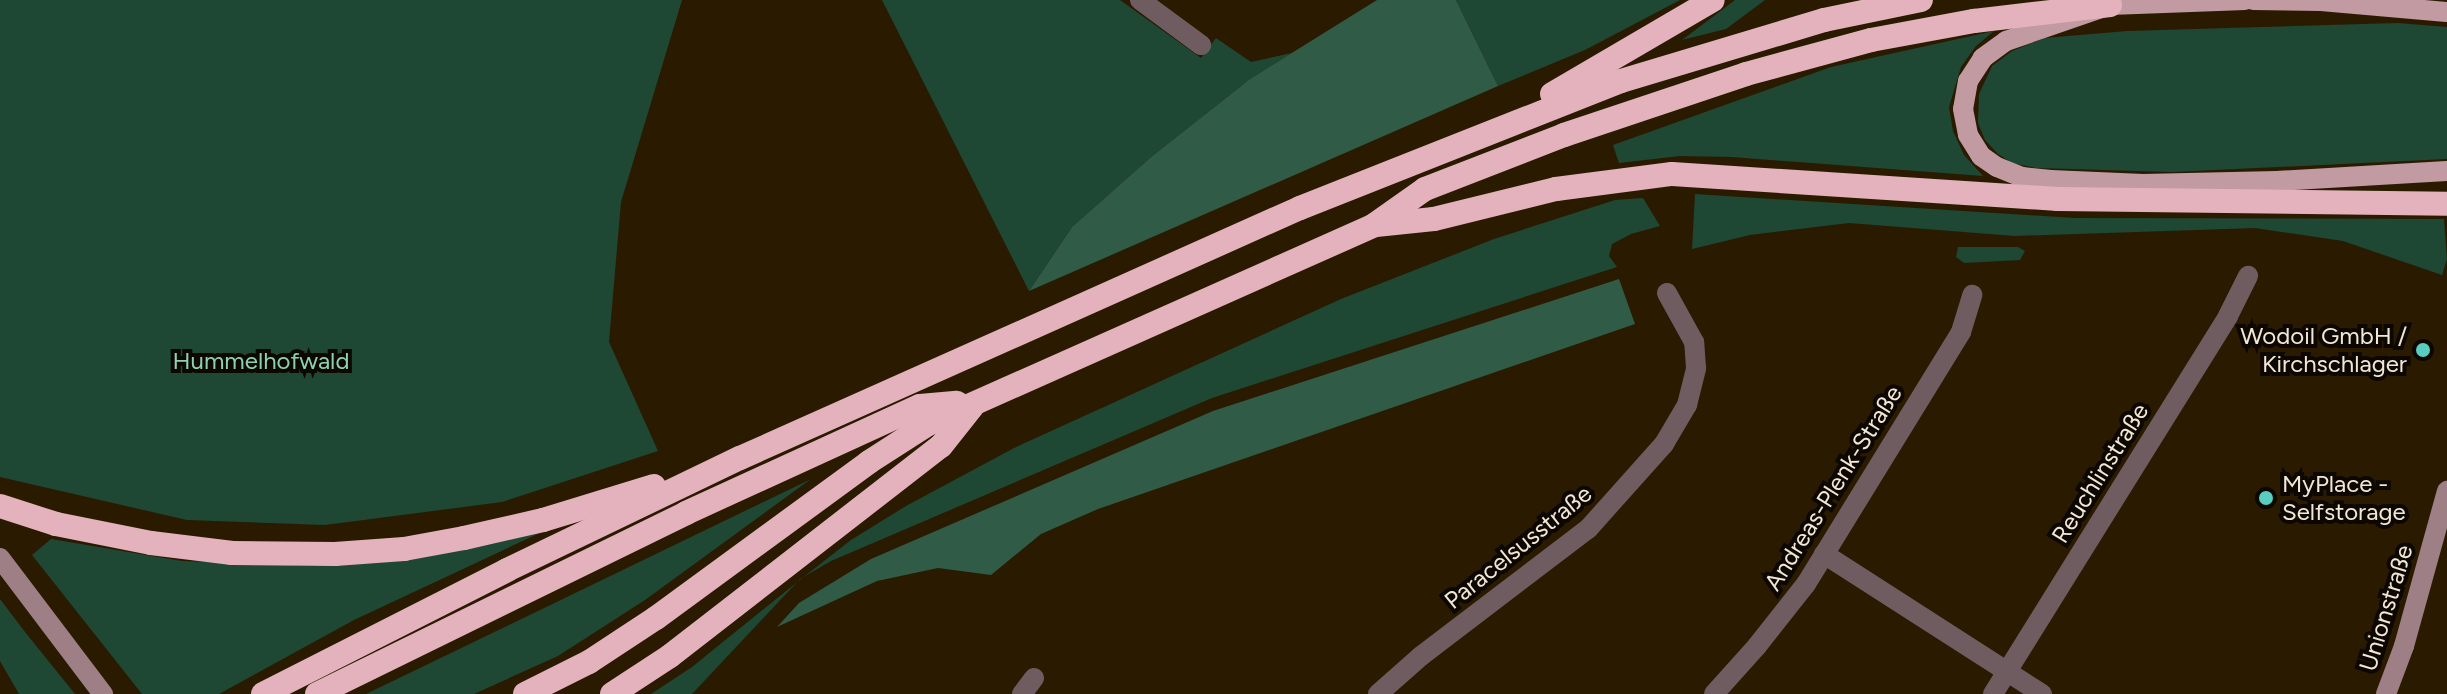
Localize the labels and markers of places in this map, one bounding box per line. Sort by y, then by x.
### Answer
place label: Wodoil GmbH / Kirchschlager [2240,322,2407,378]
marker: Wodoil GmbH / Kirchschlager [2414,341,2432,359]
place label: MyPlace - Selfstorage [2282,470,2406,526]
marker: MyPlace - Selfstorage [2257,489,2275,507]

